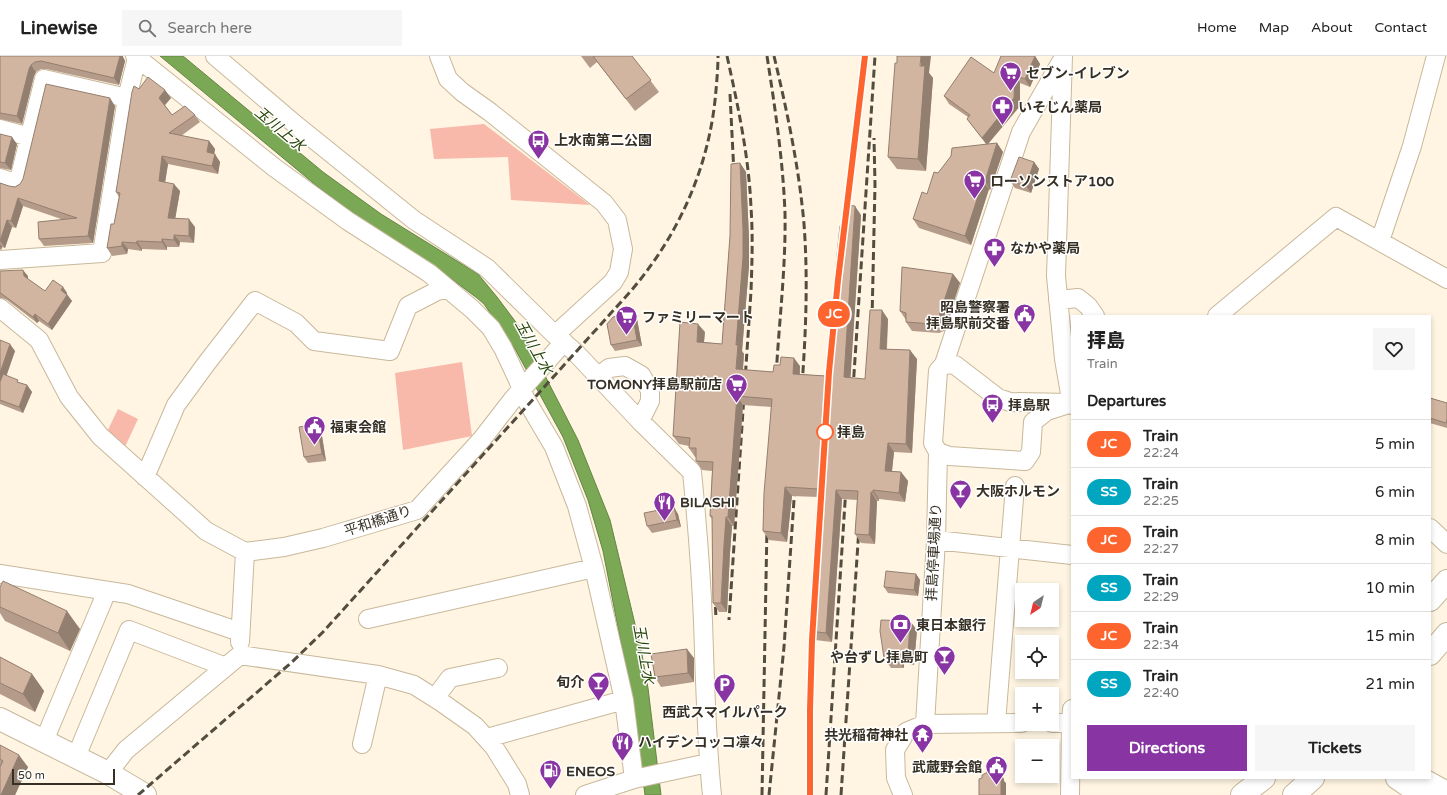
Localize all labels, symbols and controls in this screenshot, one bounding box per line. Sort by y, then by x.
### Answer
search box [122,10,402,46]
text: Linewise [20,17,98,39]
icon: search [136,17,158,39]
text: Search here [168,19,252,37]
text: Home [1197,19,1237,36]
text: Map [1259,19,1289,36]
text: About [1311,19,1353,36]
text: Contact [1375,19,1427,36]
supermarket icon: セブン-イレブン [997,60,1023,93]
place label: セブン-イレブン [1026,65,1130,82]
pharmacy icon: いそじん薬局 [989,94,1015,127]
place label: いそじん薬局 [1018,99,1102,116]
water label: 玉川上水 [251,103,310,156]
bus stop icon: 上水南第二公園 [525,127,551,160]
place label: 上水南第二公園 [554,132,652,149]
supermarket icon: ローソンストア100 [962,168,988,201]
place label: ローソンストア100 [990,173,1114,190]
pharmacy icon: なかや薬局 [982,235,1008,268]
place label: なかや薬局 [1010,240,1080,257]
place label: 昭島警察署 拝島駅前交番 [926,299,1010,332]
line badge: JC [816,301,852,327]
public building icon: 昭島警察署 拝島駅前交番 [1012,302,1038,335]
supermarket icon: ファミリーマート [614,304,640,337]
text: JC [826,305,842,322]
place label: ファミリーマート [642,309,754,326]
water label: 玉川上水 [512,316,557,379]
button: heart [1373,328,1415,370]
text: 拝島 [1087,330,1125,352]
text: Train [1087,356,1118,372]
supermarket icon: TOMONY拝島駅前店 [724,371,750,404]
place label: TOMONY拝島駅前店 [586,376,722,393]
bus stop icon: 拝島駅 [979,392,1005,425]
text: Departures [1087,392,1166,410]
place label: 拝島駅 [1008,397,1050,414]
public building icon: 福東会館 [302,414,328,447]
place label: 福東会館 [330,419,386,436]
marker: 拝島 [816,423,834,441]
place label: 拝島 [837,424,865,441]
text: Train [1143,427,1178,445]
text: JC [1101,435,1117,452]
text: 5 min [1375,435,1415,453]
text: 22:24 [1143,445,1179,461]
text: Train [1143,475,1178,493]
bar icon: 大阪ホルモン [947,478,973,511]
place label: 大阪ホルモン [976,483,1060,500]
text: SS [1100,483,1118,500]
text: 6 min [1375,483,1415,501]
restaurant icon: BILASHI [651,489,677,522]
text: 22:25 [1143,493,1179,509]
place label: BILASHI [680,494,735,511]
street label: 平和橋通り [342,502,414,540]
street label: 拝島停車場通り [923,503,945,601]
text: Train [1143,523,1178,541]
text: JC [1101,531,1117,548]
text: 8 min [1375,531,1415,549]
text: 22:27 [1143,541,1179,557]
text: Train [1143,571,1178,589]
text: SS [1100,579,1118,596]
text: 10 min [1366,579,1415,597]
north arrow [1015,583,1059,627]
map controls [1015,583,1059,783]
text: 22:29 [1143,589,1179,605]
bank icon: 東日本銀行 [888,612,914,645]
place label: 東日本銀行 [916,617,986,634]
text: Train [1143,619,1178,637]
water label: 玉川上水 [630,623,658,687]
text: JC [1101,627,1117,644]
text: 15 min [1366,627,1415,645]
button: locate [1015,635,1059,679]
text: 22:34 [1143,637,1179,653]
bar icon: や台ずし拝島町 [931,644,957,677]
place label: や台ずし拝島町 [830,649,928,666]
text: Train [1143,667,1178,685]
bar icon: 旬介 [586,669,612,702]
parking icon: 西武スマイルパーク [712,671,738,704]
place label: 旬介 [556,674,585,691]
text: SS [1100,675,1118,692]
text: 21 min [1366,675,1415,693]
text: 22:40 [1143,685,1179,701]
button: + [1015,687,1059,731]
place label: 西武スマイルパーク [662,704,788,721]
temple icon: 共光稲荷神社 [910,722,936,755]
button: Directions [1087,725,1247,771]
button: Tickets [1255,725,1415,771]
place label: 共光稲荷神社 [824,727,908,744]
restaurant icon: ハイデンコッコ凛々 [609,729,635,762]
place label: ハイデンコッコ凛々 [638,734,764,751]
button: − [1015,739,1059,783]
public building icon: 武蔵野会館 [984,754,1010,787]
fuel station icon: ENEOS [538,758,564,791]
place label: 武蔵野会館 [912,759,982,776]
place label: ENEOS [566,763,615,780]
scale bar [12,767,115,786]
text: 50 m [18,769,45,782]

